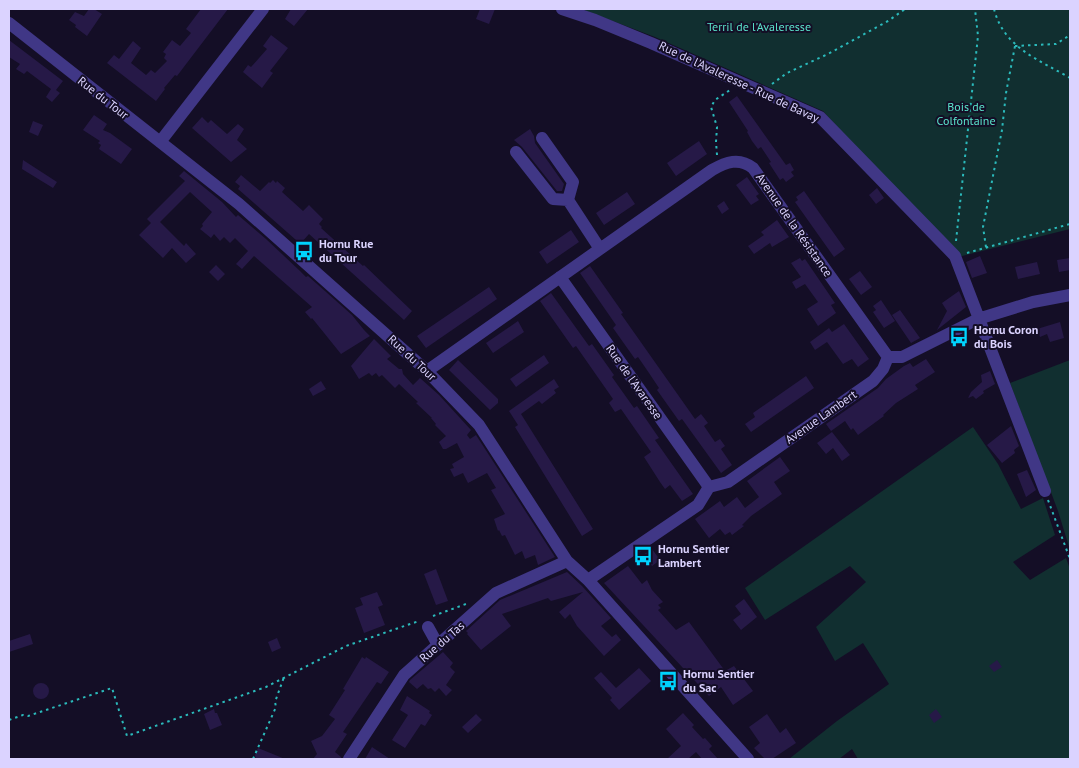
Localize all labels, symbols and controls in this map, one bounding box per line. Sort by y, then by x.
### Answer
park label: Terril de l'Avaleresse [707,19,811,34]
street label: Rue de l'Avaleresse - Rue de Bavay [657,38,822,126]
street label: Rue du Tour [75,73,132,122]
park label: Bois de Colfontaine [937,99,995,128]
street label: Avenue de la Résistance [753,170,836,279]
place label: Hornu Rue du Tour [319,236,373,265]
bus stop icon: Hornu Rue du Tour [293,240,315,262]
place label: Hornu Coron du Bois [974,322,1038,351]
bus stop icon: Hornu Coron du Bois [948,326,970,348]
street label: Rue du Tour [385,331,440,384]
street label: Rue de l'Avaresse [603,341,666,422]
street label: Avenue Lambert [782,387,859,447]
place label: Hornu Sentier Lambert [658,541,730,570]
bus stop icon: Hornu Sentier Lambert [632,545,654,567]
street label: Rue du Tas [416,618,467,665]
place label: Hornu Sentier du Sac [683,666,755,695]
bus stop icon: Hornu Sentier du Sac [657,670,679,692]

